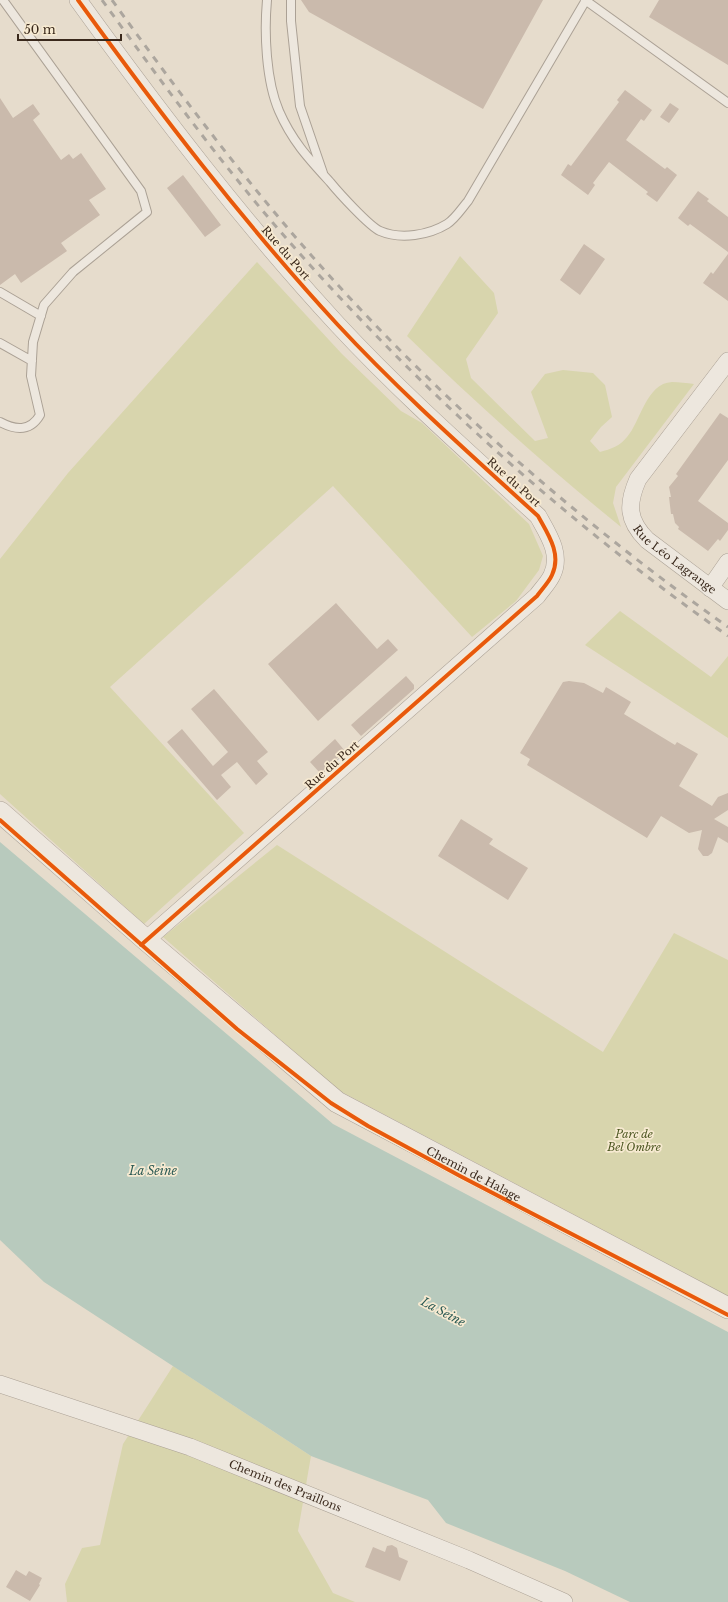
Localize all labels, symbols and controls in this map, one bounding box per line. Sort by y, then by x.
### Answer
scale bar [18,16,121,42]
text: 50 m [24,22,56,37]
street label: Rue du Port [259,223,314,284]
street label: Rue du Port [484,454,544,510]
street label: Rue Léo Lagrange [630,522,719,597]
street label: Rue du Port [302,737,363,792]
park label: Parc de Bel Ombre [606,1127,661,1154]
street label: Chemin de Halage [424,1143,523,1205]
water label: La Seine [128,1163,177,1178]
water label: La Seine [418,1293,468,1330]
street label: Chemin des Praillons [227,1456,344,1515]

